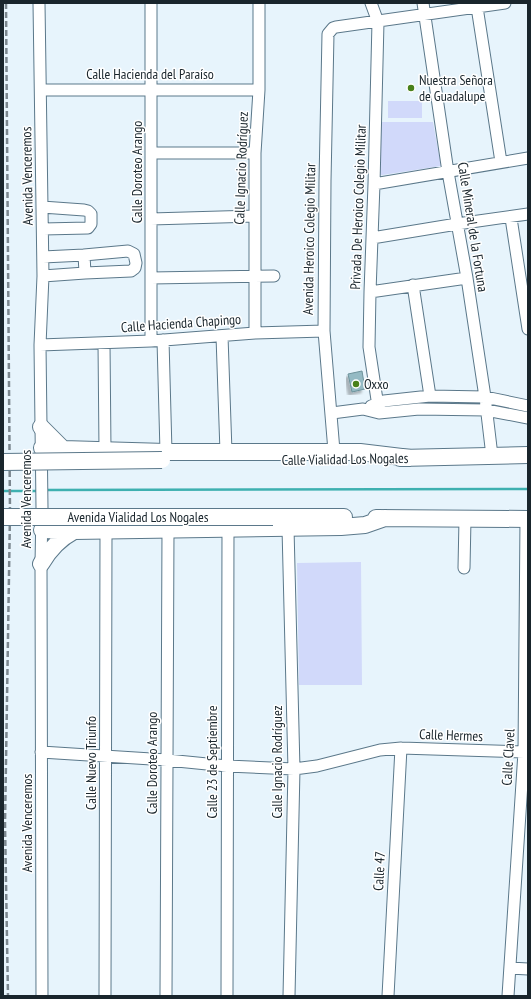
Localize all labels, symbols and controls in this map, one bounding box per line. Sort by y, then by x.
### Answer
street label: Calle Hacienda del Paraíso [86,65,214,83]
place label: Nuestra Señora de Guadalupe [419,71,493,105]
marker: Nuestra Señora de Guadalupe [406,83,416,93]
street label: Calle Ignacio Rodríguez [230,111,252,225]
street label: Calle Doroteo Arango [128,121,146,223]
street label: Privada De Heroico Colegio Militar [346,124,370,290]
street label: Avenida Venceremos [17,126,37,225]
street label: Calle Mineral de la Fortuna [454,161,492,293]
street label: Avenida Heroico Colegio Militar [299,163,319,315]
street label: Calle Hacienda Chapingo [120,310,242,336]
place label: Oxxo [364,375,389,393]
marker: Oxxo [351,379,361,389]
street label: Avenida Venceremos [17,449,35,548]
street label: Calle Vialidad Los Nogales [281,449,409,469]
street label: Avenida Vialidad Los Nogales [68,508,209,526]
street label: Calle 23 de Septiembre [203,705,221,818]
street label: Calle Ignacio Rodríguez [268,705,286,819]
street label: Calle Doroteo Arango [143,712,161,814]
street label: Calle Nuevo Triunfo [82,716,100,810]
street label: Calle Hermes [419,725,483,745]
street label: Calle Clavel [498,727,519,786]
street label: Avenida Venceremos [18,773,36,872]
street label: Calle 47 [369,851,389,891]

